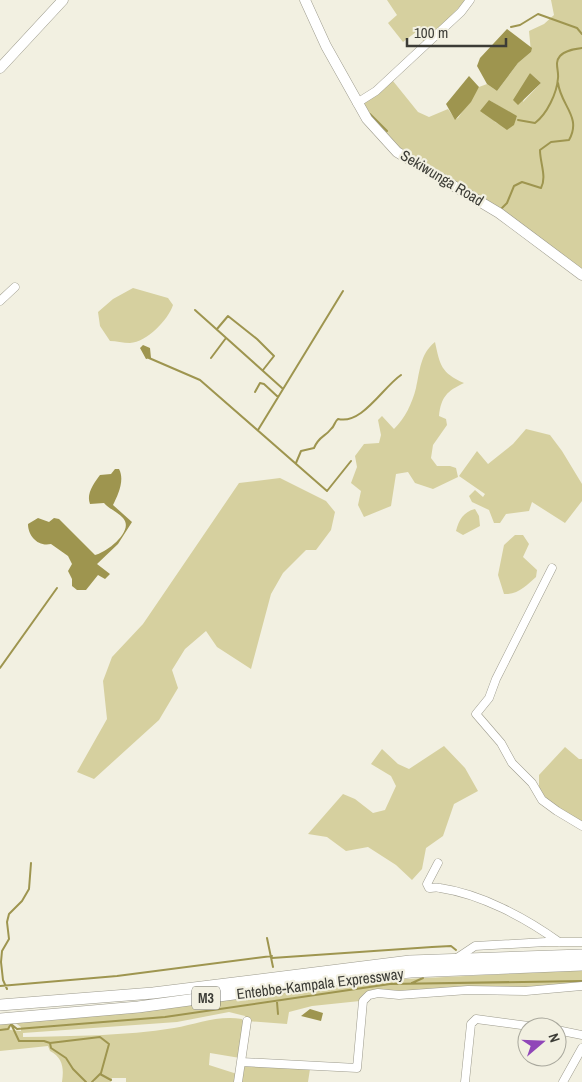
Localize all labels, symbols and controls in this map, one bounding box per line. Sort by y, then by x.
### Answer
scale bar [407,15,506,47]
text: 100 m [414,22,448,43]
street label: Sekiwunga Road [397,144,488,211]
street label: Entebbe-Kampala Expressway [235,963,406,1004]
road number: M3 [192,986,220,1010]
north arrow [517,1017,567,1067]
text: N [544,1031,564,1045]

